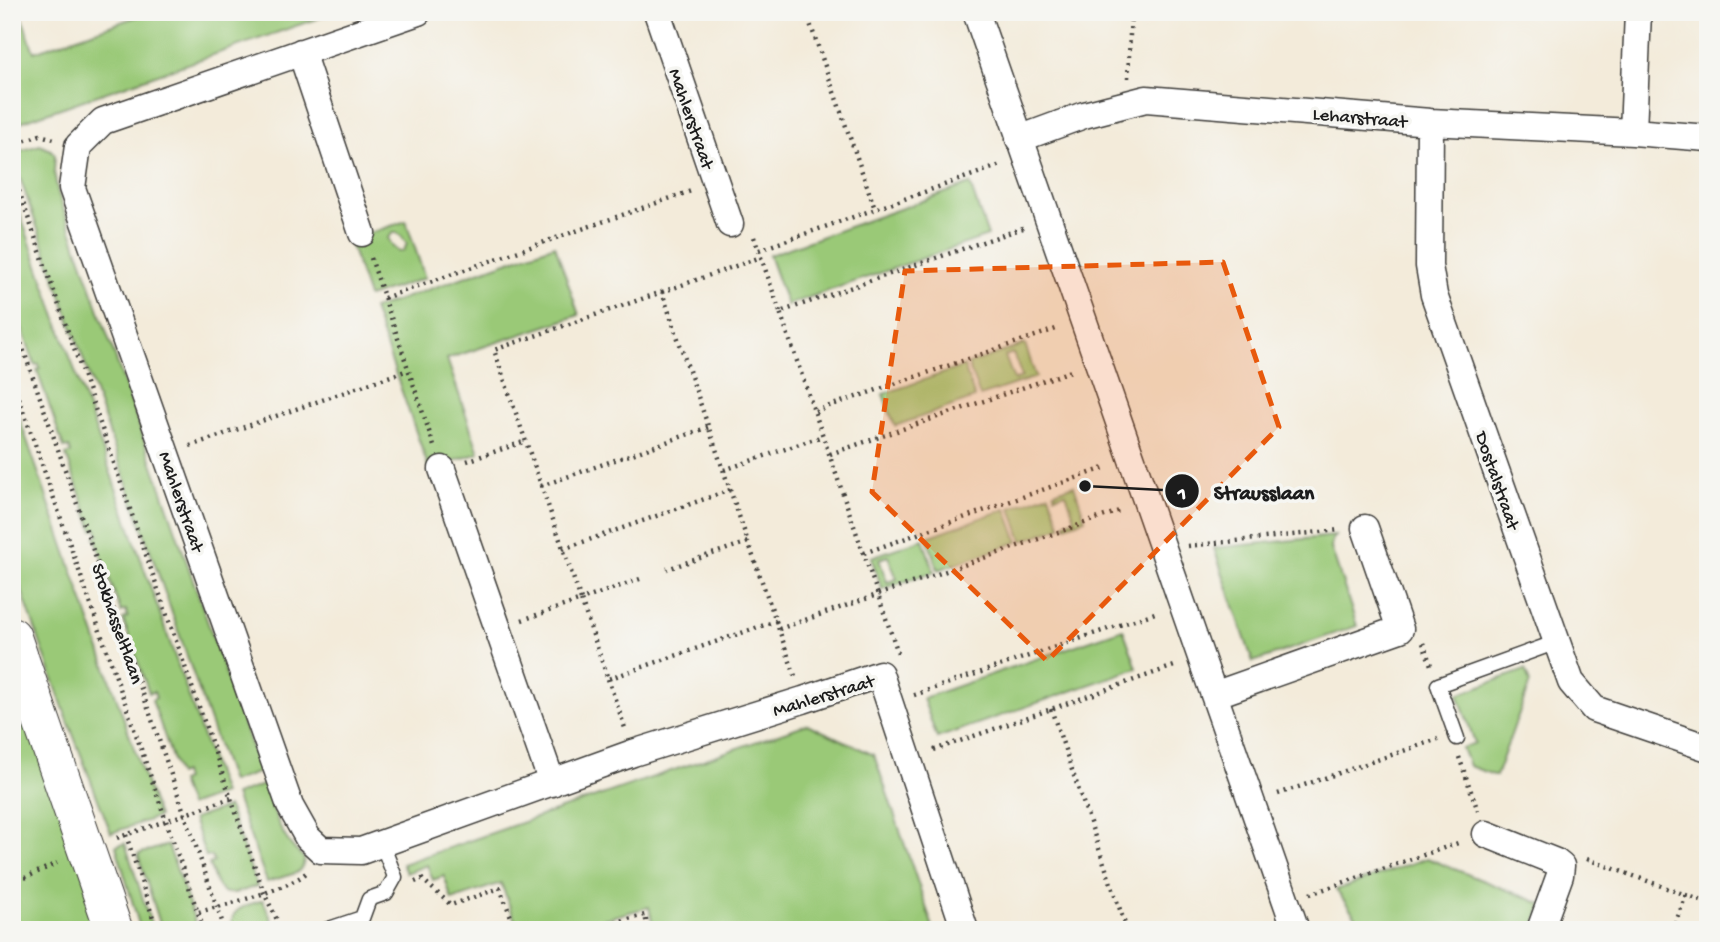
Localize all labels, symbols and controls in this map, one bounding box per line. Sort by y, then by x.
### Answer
street label: Mahlerstraat [662,66,718,175]
street label: Leharstraat [1312,104,1410,135]
street label: Dostalstraat [1468,427,1524,535]
street label: Mahlerstraat [152,449,208,558]
callout: Strausslaan [1165,470,1328,512]
text: 1 [1177,483,1186,508]
text: Strausslaan [1214,483,1315,508]
street label: Stokhasseltlaan [84,561,147,687]
street label: Mahlerstraat [770,670,880,724]

